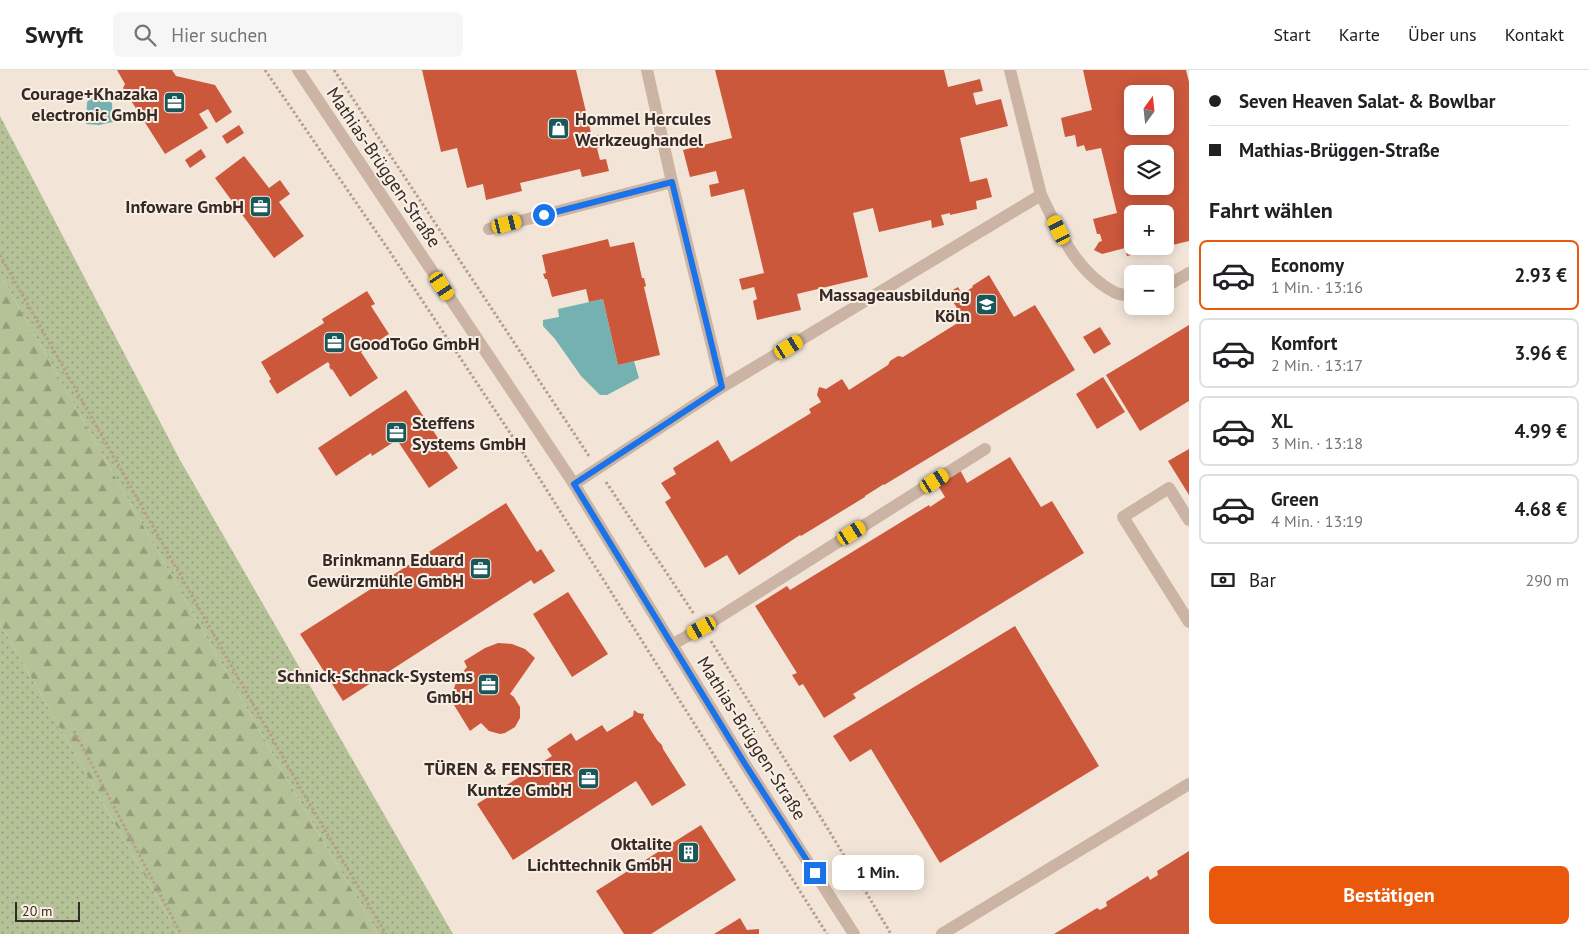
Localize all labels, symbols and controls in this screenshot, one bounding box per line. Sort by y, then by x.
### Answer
search box [113,12,463,57]
text: Swyft [25,19,83,50]
icon: search [131,21,159,49]
text: Hier suchen [171,23,267,47]
text: Start [1273,23,1311,46]
text: Karte [1339,23,1380,46]
text: Über uns [1408,23,1477,46]
text: Kontakt [1505,23,1564,46]
place label: Courage+Khazaka electronic GmbH [21,82,158,126]
street label: Mathias-Brüggen-Straße [322,82,446,252]
north arrow [1124,85,1174,135]
map controls [1124,85,1174,315]
text: Seven Heaven Salat- & Bowlbar [1239,89,1495,113]
office icon: Courage+Khazaka electronic GmbH [162,91,186,115]
place label: Hommel Hercules Werkzeughandel [575,107,711,151]
shop icon: Hommel Hercules Werkzeughandel [547,116,571,140]
text: Mathias-Brüggen-Straße [1239,138,1440,162]
button: layers [1124,145,1174,195]
office icon: Infoware GmbH [248,194,272,218]
place label: Infoware GmbH [125,195,244,218]
text: Fahrt wählen [1209,196,1333,224]
route start [533,204,555,226]
button: + [1124,205,1174,255]
car [490,213,523,235]
car [1045,213,1072,247]
icon: car [1211,253,1256,298]
text: Economy [1271,253,1344,277]
text: 2.93 € [1514,263,1567,287]
button: − [1124,265,1174,315]
car [427,269,456,303]
text: 1 Min. · 13:16 [1271,277,1363,297]
place label: Massageausbildung Köln [819,283,970,327]
school or university icon: Massageausbildung Köln [974,292,998,316]
office icon: GoodToGo GmbH [322,331,346,355]
icon: car [1211,331,1256,376]
text: Komfort [1271,331,1337,355]
place label: GoodToGo GmbH [350,332,479,355]
car [772,333,805,361]
text: 3.96 € [1514,341,1567,365]
text: 2 Min. · 13:17 [1271,355,1363,375]
icon: car [1211,409,1256,454]
text: XL [1271,409,1293,433]
place label: Steffens Systems GmbH [412,411,526,455]
text: 4.99 € [1514,419,1567,443]
office icon: Steffens Systems GmbH [384,420,408,444]
text: 3 Min. · 13:18 [1271,433,1363,453]
car [918,467,951,495]
icon: car [1211,487,1256,532]
text: Green [1271,487,1319,511]
text: 4.68 € [1514,497,1567,521]
text: 4 Min. · 13:19 [1271,511,1363,531]
car [835,519,868,547]
place label: Brinkmann Eduard Gewürzmühle GmbH [307,548,464,592]
office icon: Brinkmann Eduard Gewürzmühle GmbH [468,557,492,581]
icon: cash [1209,566,1237,594]
text: Bar [1249,568,1276,592]
text: 290 m [1526,570,1569,590]
car [685,614,718,642]
street label: Mathias-Brüggen-Straße [692,652,812,824]
place label: Schnick-Schnack-Systems GmbH [277,664,473,708]
office icon: Schnick-Schnack-Systems GmbH [477,673,501,697]
place label: TÜREN & FENSTER Kuntze GmbH [424,757,572,801]
office icon: TÜREN & FENSTER Kuntze GmbH [576,766,600,790]
place label: Oktalite Lichttechnik GmbH [527,832,672,876]
building icon: Oktalite Lichttechnik GmbH [676,841,700,865]
callout: 1 Min. [832,856,925,890]
route end [804,862,826,884]
text: 1 Min. [857,862,899,882]
button: Bestätigen [1209,866,1569,924]
scale bar [15,899,80,922]
text: 20 m [22,902,52,920]

